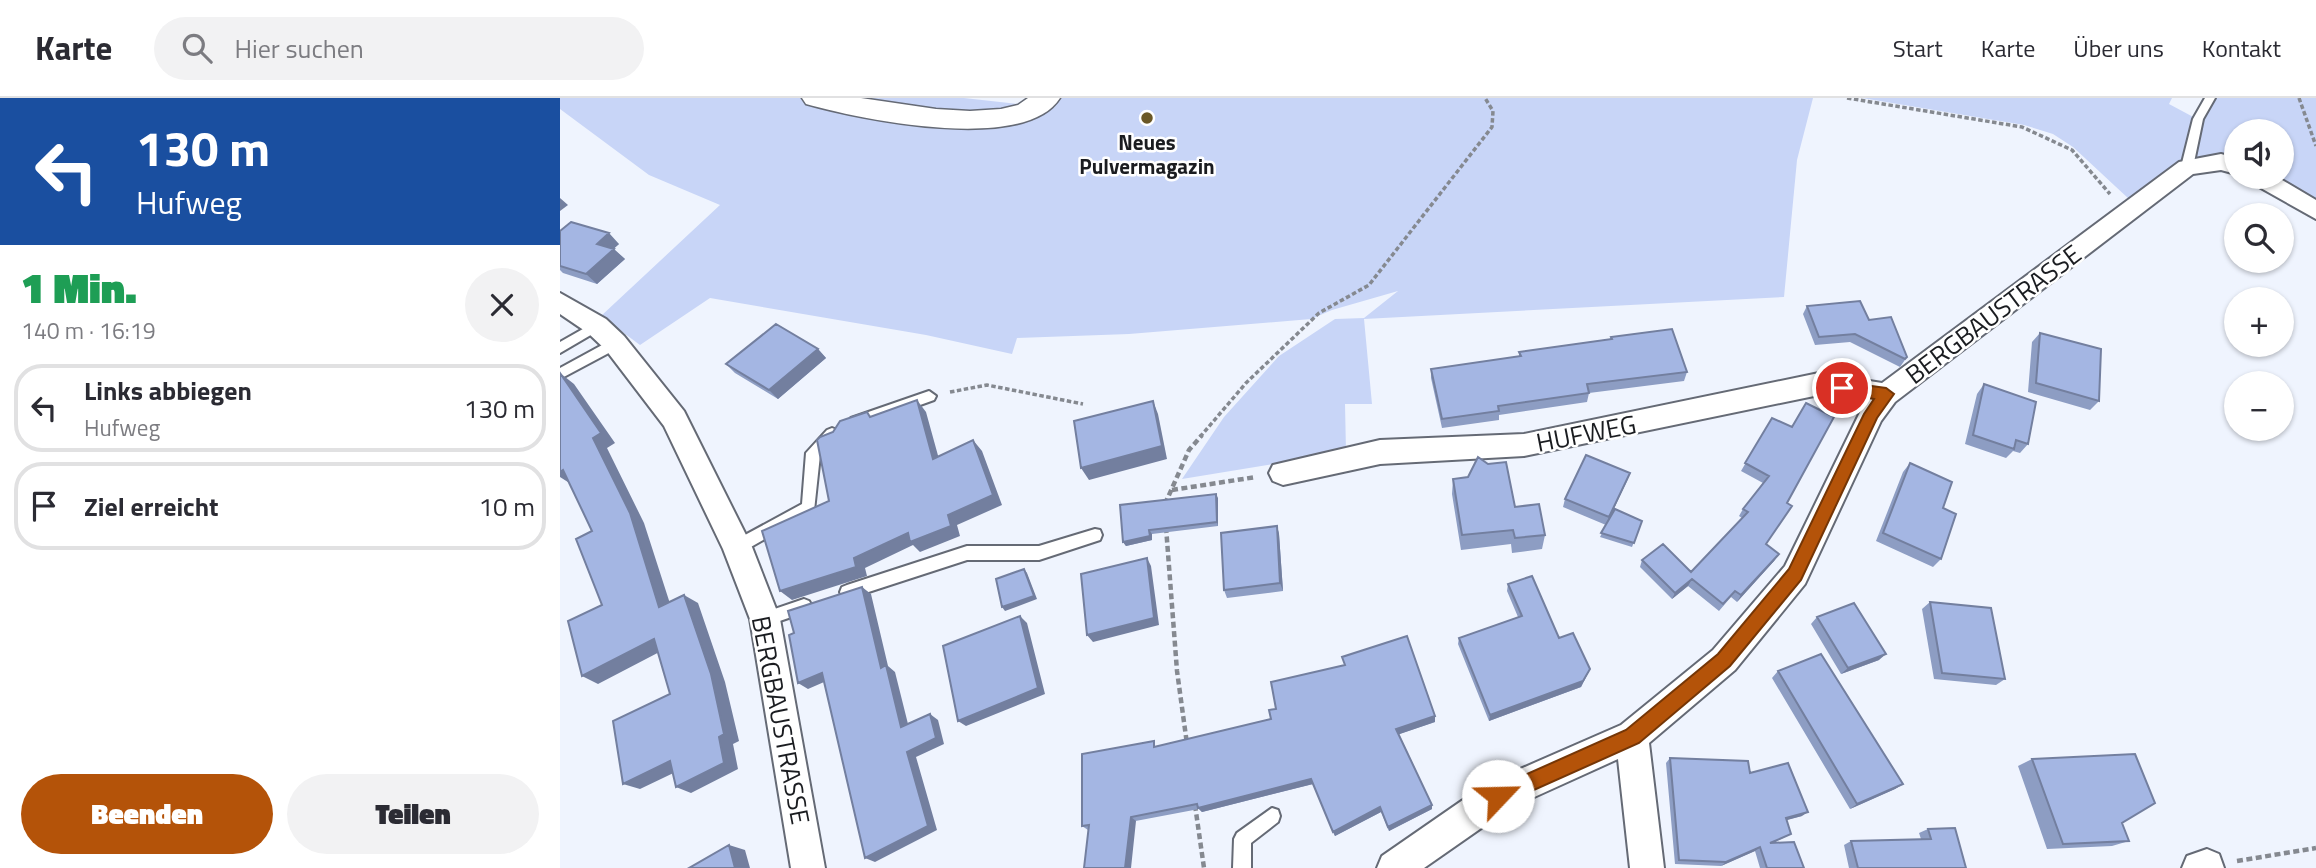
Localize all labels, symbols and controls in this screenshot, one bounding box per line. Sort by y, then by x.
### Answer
search box [154,17,644,80]
text: Karte [35,23,112,73]
icon: search [178,29,216,67]
text: Hier suchen [234,29,364,68]
text: Start [1893,30,1943,66]
text: Karte [1981,30,2035,66]
text: Über uns [2073,30,2164,66]
text: Kontakt [2202,30,2281,66]
text: 130 m [136,110,270,185]
marker: Neues Pulvermagazin [1139,110,1155,126]
map controls [2224,119,2294,441]
button: sound [2224,119,2294,189]
icon: left [21,126,112,217]
place label: Neues Pulvermagazin [1079,126,1215,182]
text: Hufweg [136,178,242,226]
button: search [2224,203,2294,273]
street label: BERGBAUSTRASSE [1897,235,2089,393]
text: 1 Min. [21,255,137,319]
button: close [465,268,539,342]
button: + [2224,287,2294,357]
text: 140 m · 16:19 [21,313,156,348]
pin [1812,358,1872,418]
icon: arrive [1823,369,1861,407]
text: Links abbiegen [84,371,252,410]
button: − [2224,371,2294,441]
icon: left [25,389,63,427]
text: 130 m [464,389,535,428]
street label: HUFWEG [1533,404,1639,462]
text: Hufweg [84,410,160,445]
icon: arrive [25,487,63,525]
text: Ziel erreicht [84,487,219,526]
text: 10 m [478,487,535,526]
street label: BERGBAUSTRASSE [742,612,820,828]
position arrow [1461,759,1535,833]
button: Beenden [21,774,273,854]
button: Teilen [287,774,539,854]

